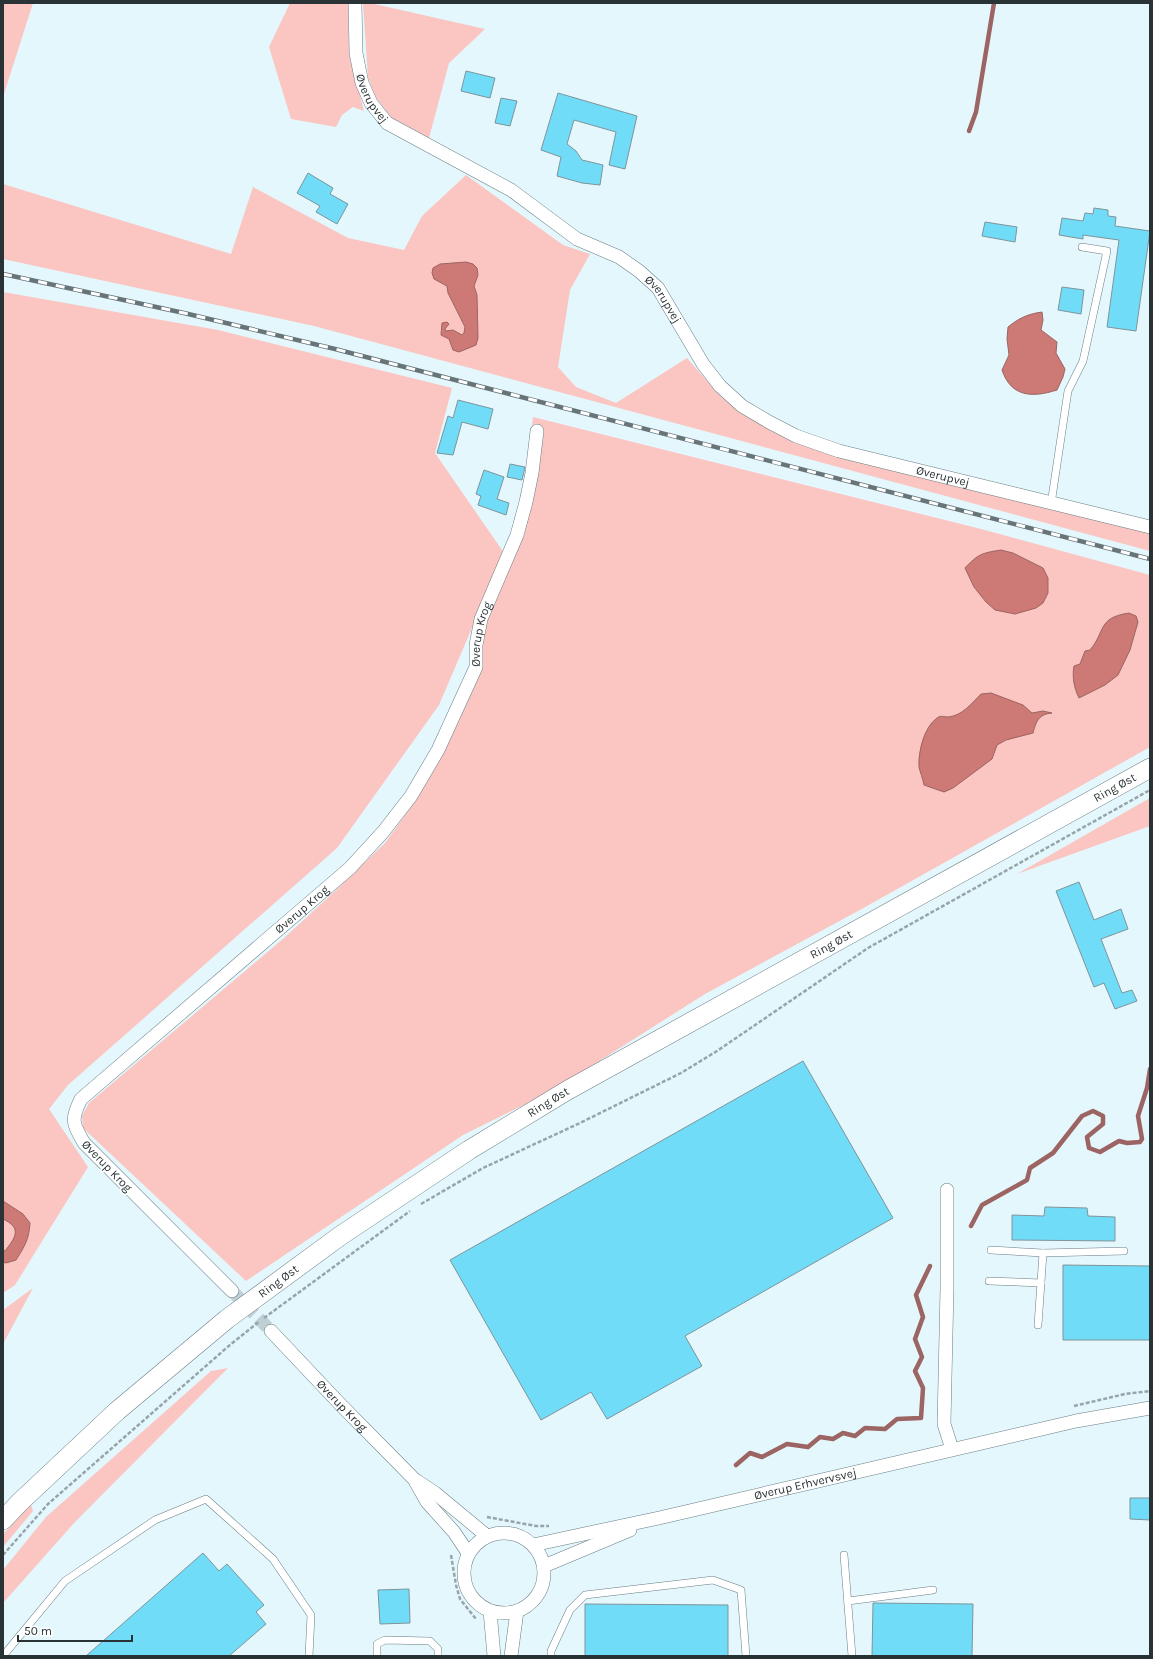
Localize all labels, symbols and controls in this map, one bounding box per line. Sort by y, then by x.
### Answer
street label: Øverupvej [353,73,391,126]
street label: Øverupvej [642,273,684,325]
street label: Øverupvej [915,463,971,490]
street label: Øverup Krog [469,599,495,667]
street label: Ring Øst [1091,770,1139,805]
street label: Øverup Krog [272,882,332,936]
street label: Ring Øst [808,927,855,962]
street label: Ring Øst [525,1084,572,1120]
street label: Øverup Krog [79,1137,135,1195]
street label: Ring Øst [256,1262,302,1301]
street label: Øverup Krog [314,1377,370,1435]
street label: Øverup Erhvervsvej [753,1465,858,1503]
scale bar [18,1617,132,1643]
text: 50 m [24,1624,52,1638]

